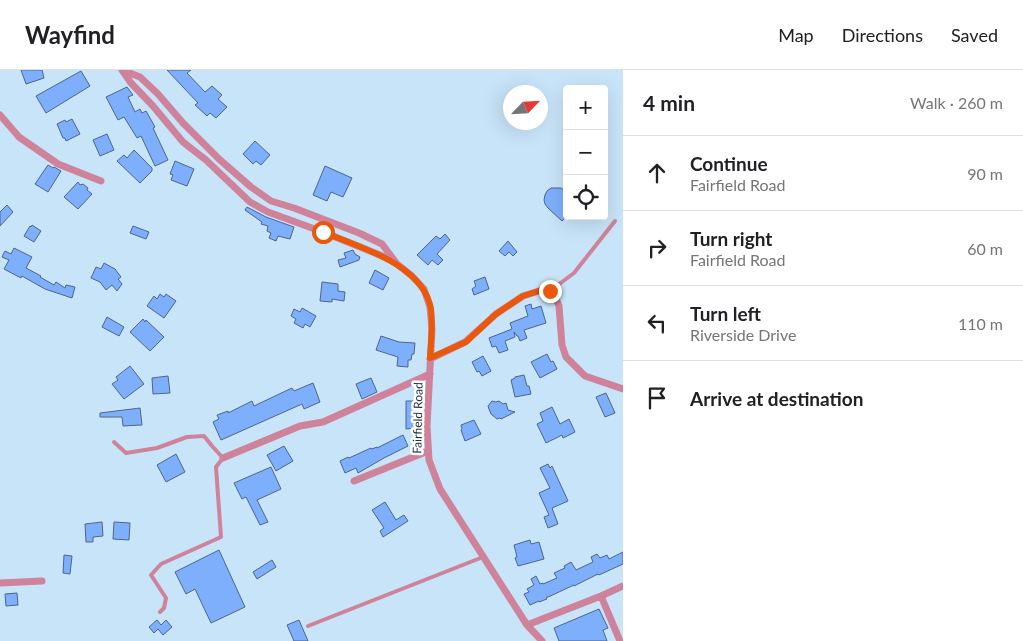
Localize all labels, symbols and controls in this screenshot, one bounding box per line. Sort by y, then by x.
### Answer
text: Wayfind [25,20,115,49]
text: Map [778,24,814,46]
text: Directions [842,24,923,46]
text: Saved [951,24,998,46]
north arrow [503,85,548,130]
map controls [563,85,608,220]
button: + [563,85,608,130]
text: 4 min [643,90,695,115]
text: Walk · 260 m [910,93,1003,112]
button: − [563,130,608,175]
text: Continue [690,152,768,175]
icon: ahead [643,159,671,187]
text: 90 m [967,164,1003,183]
button: locate [563,175,608,220]
text: Fairfield Road [690,175,785,194]
route start [312,221,335,244]
text: Turn right [690,227,772,250]
icon: right [643,234,671,262]
text: 60 m [967,239,1003,258]
text: Fairfield Road [690,250,785,269]
route end [539,280,562,303]
text: Turn left [690,302,761,325]
icon: left [643,309,671,337]
text: 110 m [958,314,1003,333]
text: Riverside Drive [690,325,796,344]
street label: Fairfield Road [409,382,426,454]
icon: arrive [643,384,671,412]
text: Arrive at destination [690,387,863,410]

